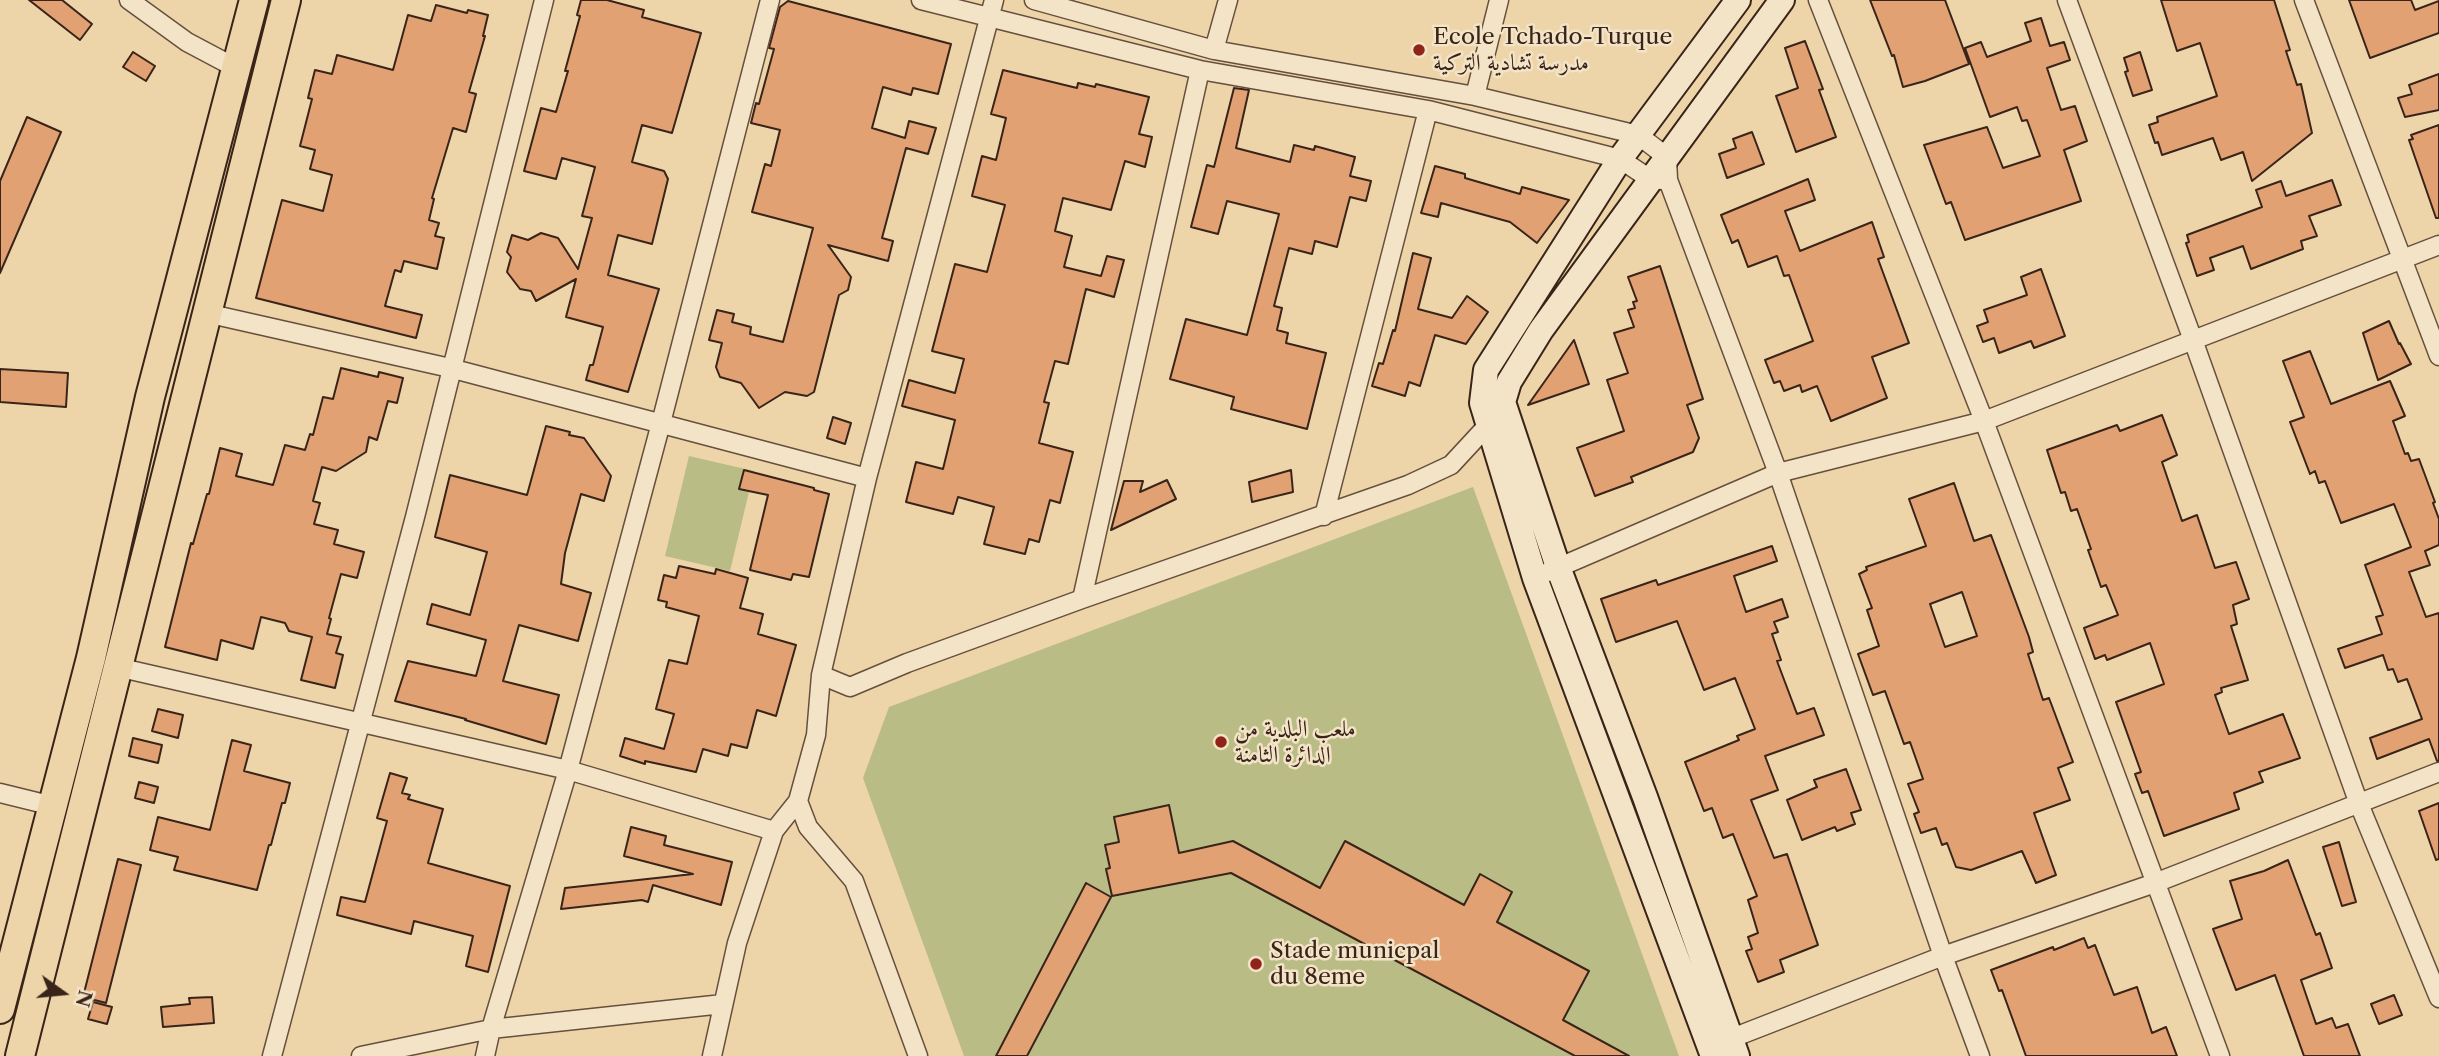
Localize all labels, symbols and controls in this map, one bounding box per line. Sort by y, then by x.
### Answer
place label: Ecole Tchado-Turque مدرسة تشادية التركية [1433,23,1672,77]
marker: Ecole Tchado-Turque مدرسة تشادية التركية [1411,42,1427,58]
place label: ملعب البلدية من الدائرة الثامنة [1235,715,1356,769]
marker: ملعب البلدية من الدائرة الثامنة [1213,734,1229,750]
place label: Stade municpal du 8eme [1270,937,1439,991]
marker: Stade municpal du 8eme [1248,956,1264,972]
north arrow [28,958,98,1028]
text: N [71,988,97,1010]

